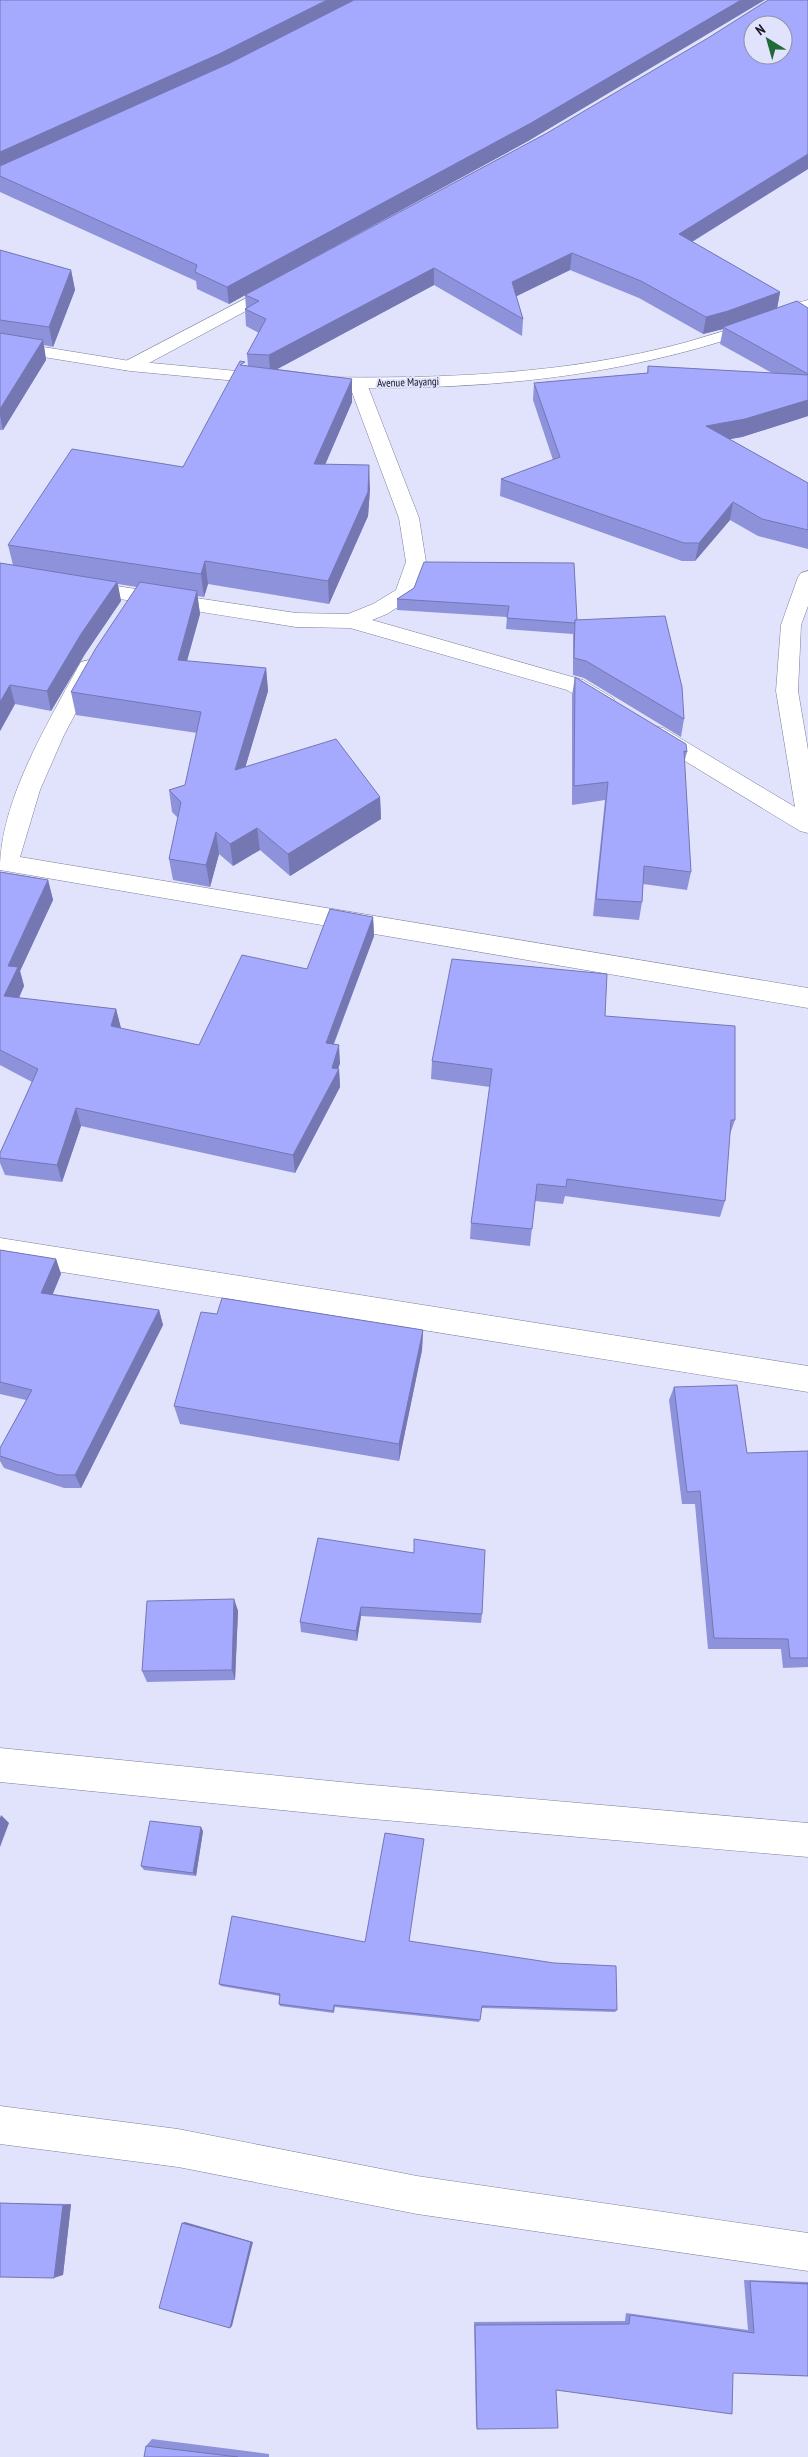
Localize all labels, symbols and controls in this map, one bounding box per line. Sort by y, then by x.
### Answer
north arrow [743,15,793,65]
text: N [752,20,769,39]
street label: Avenue Mayangi [377,374,439,390]

